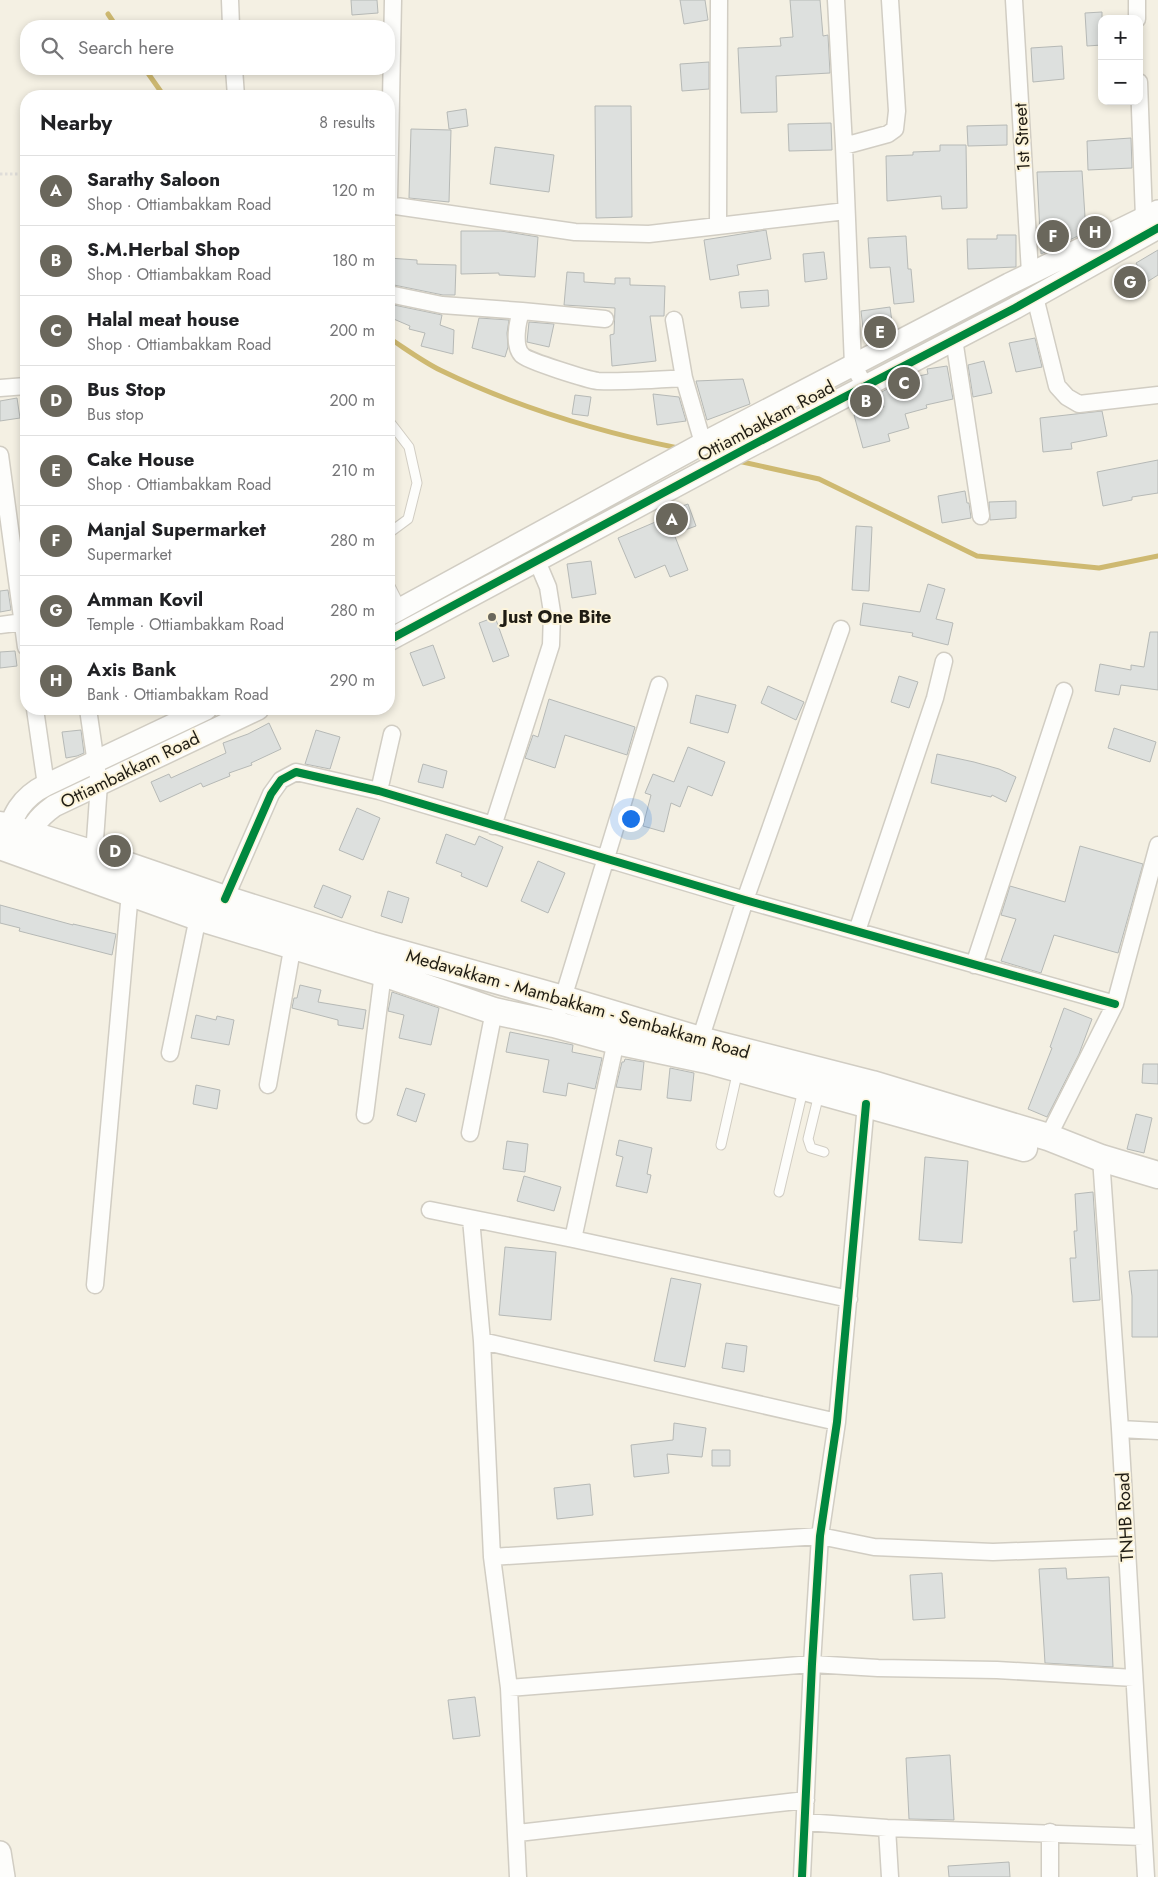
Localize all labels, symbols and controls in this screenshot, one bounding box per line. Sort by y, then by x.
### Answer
map controls [1098,15,1143,105]
button: + [1098,15,1143,60]
search box [20,20,395,75]
icon: search [38,34,66,62]
text: Search here [78,34,174,61]
button: − [1098,60,1143,105]
street label: 1st Street [1007,102,1037,172]
text: Nearby [40,108,112,138]
text: 8 results [319,111,375,134]
text: Sarathy Saloon [87,166,220,193]
text: A [50,179,62,202]
text: 120 m [332,179,375,202]
text: Shop · Ottiambakkam Road [87,193,271,216]
pin: H [1079,213,1111,251]
pin: F [1037,217,1069,255]
text: S.M.Herbal Shop [87,236,240,263]
text: B [51,249,61,272]
text: 180 m [332,249,375,272]
text: Shop · Ottiambakkam Road [87,263,271,286]
pin: G [1114,263,1146,301]
text: Halal meat house [87,306,239,333]
pin: E [864,313,896,351]
text: C [50,319,62,342]
text: 200 m [329,319,375,342]
text: Shop · Ottiambakkam Road [87,333,271,356]
pin: C [888,364,920,402]
street label: Ottiambakkam Road [693,374,839,468]
text: Bus Stop [87,376,166,403]
pin: B [850,382,882,420]
text: D [50,389,62,412]
text: 200 m [329,389,375,412]
text: Bus stop [87,403,144,426]
text: Cake House [87,446,194,473]
text: E [51,459,61,482]
text: 210 m [332,459,375,482]
text: Shop · Ottiambakkam Road [87,473,271,496]
pin: A [656,500,688,538]
text: Manjal Supermarket [87,516,266,543]
text: F [52,529,60,552]
text: 280 m [330,529,375,552]
text: Supermarket [87,543,172,566]
text: Amman Kovil [87,586,203,613]
text: G [49,599,63,622]
text: 280 m [330,599,375,622]
place label: Just One Bite [499,604,611,630]
marker: Just One Bite [486,611,498,623]
text: Temple · Ottiambakkam Road [87,613,284,636]
text: Axis Bank [87,656,176,683]
text: H [50,669,62,692]
text: 290 m [330,669,375,692]
text: Bank · Ottiambakkam Road [87,683,269,706]
street label: Ottiambakkam Road [56,725,204,815]
your location [618,806,644,832]
pin: D [99,832,131,870]
street label: Medavakkam - Mambakkam - Sembakkam Road [403,942,753,1066]
street label: TNHB Road [1110,1472,1140,1562]

